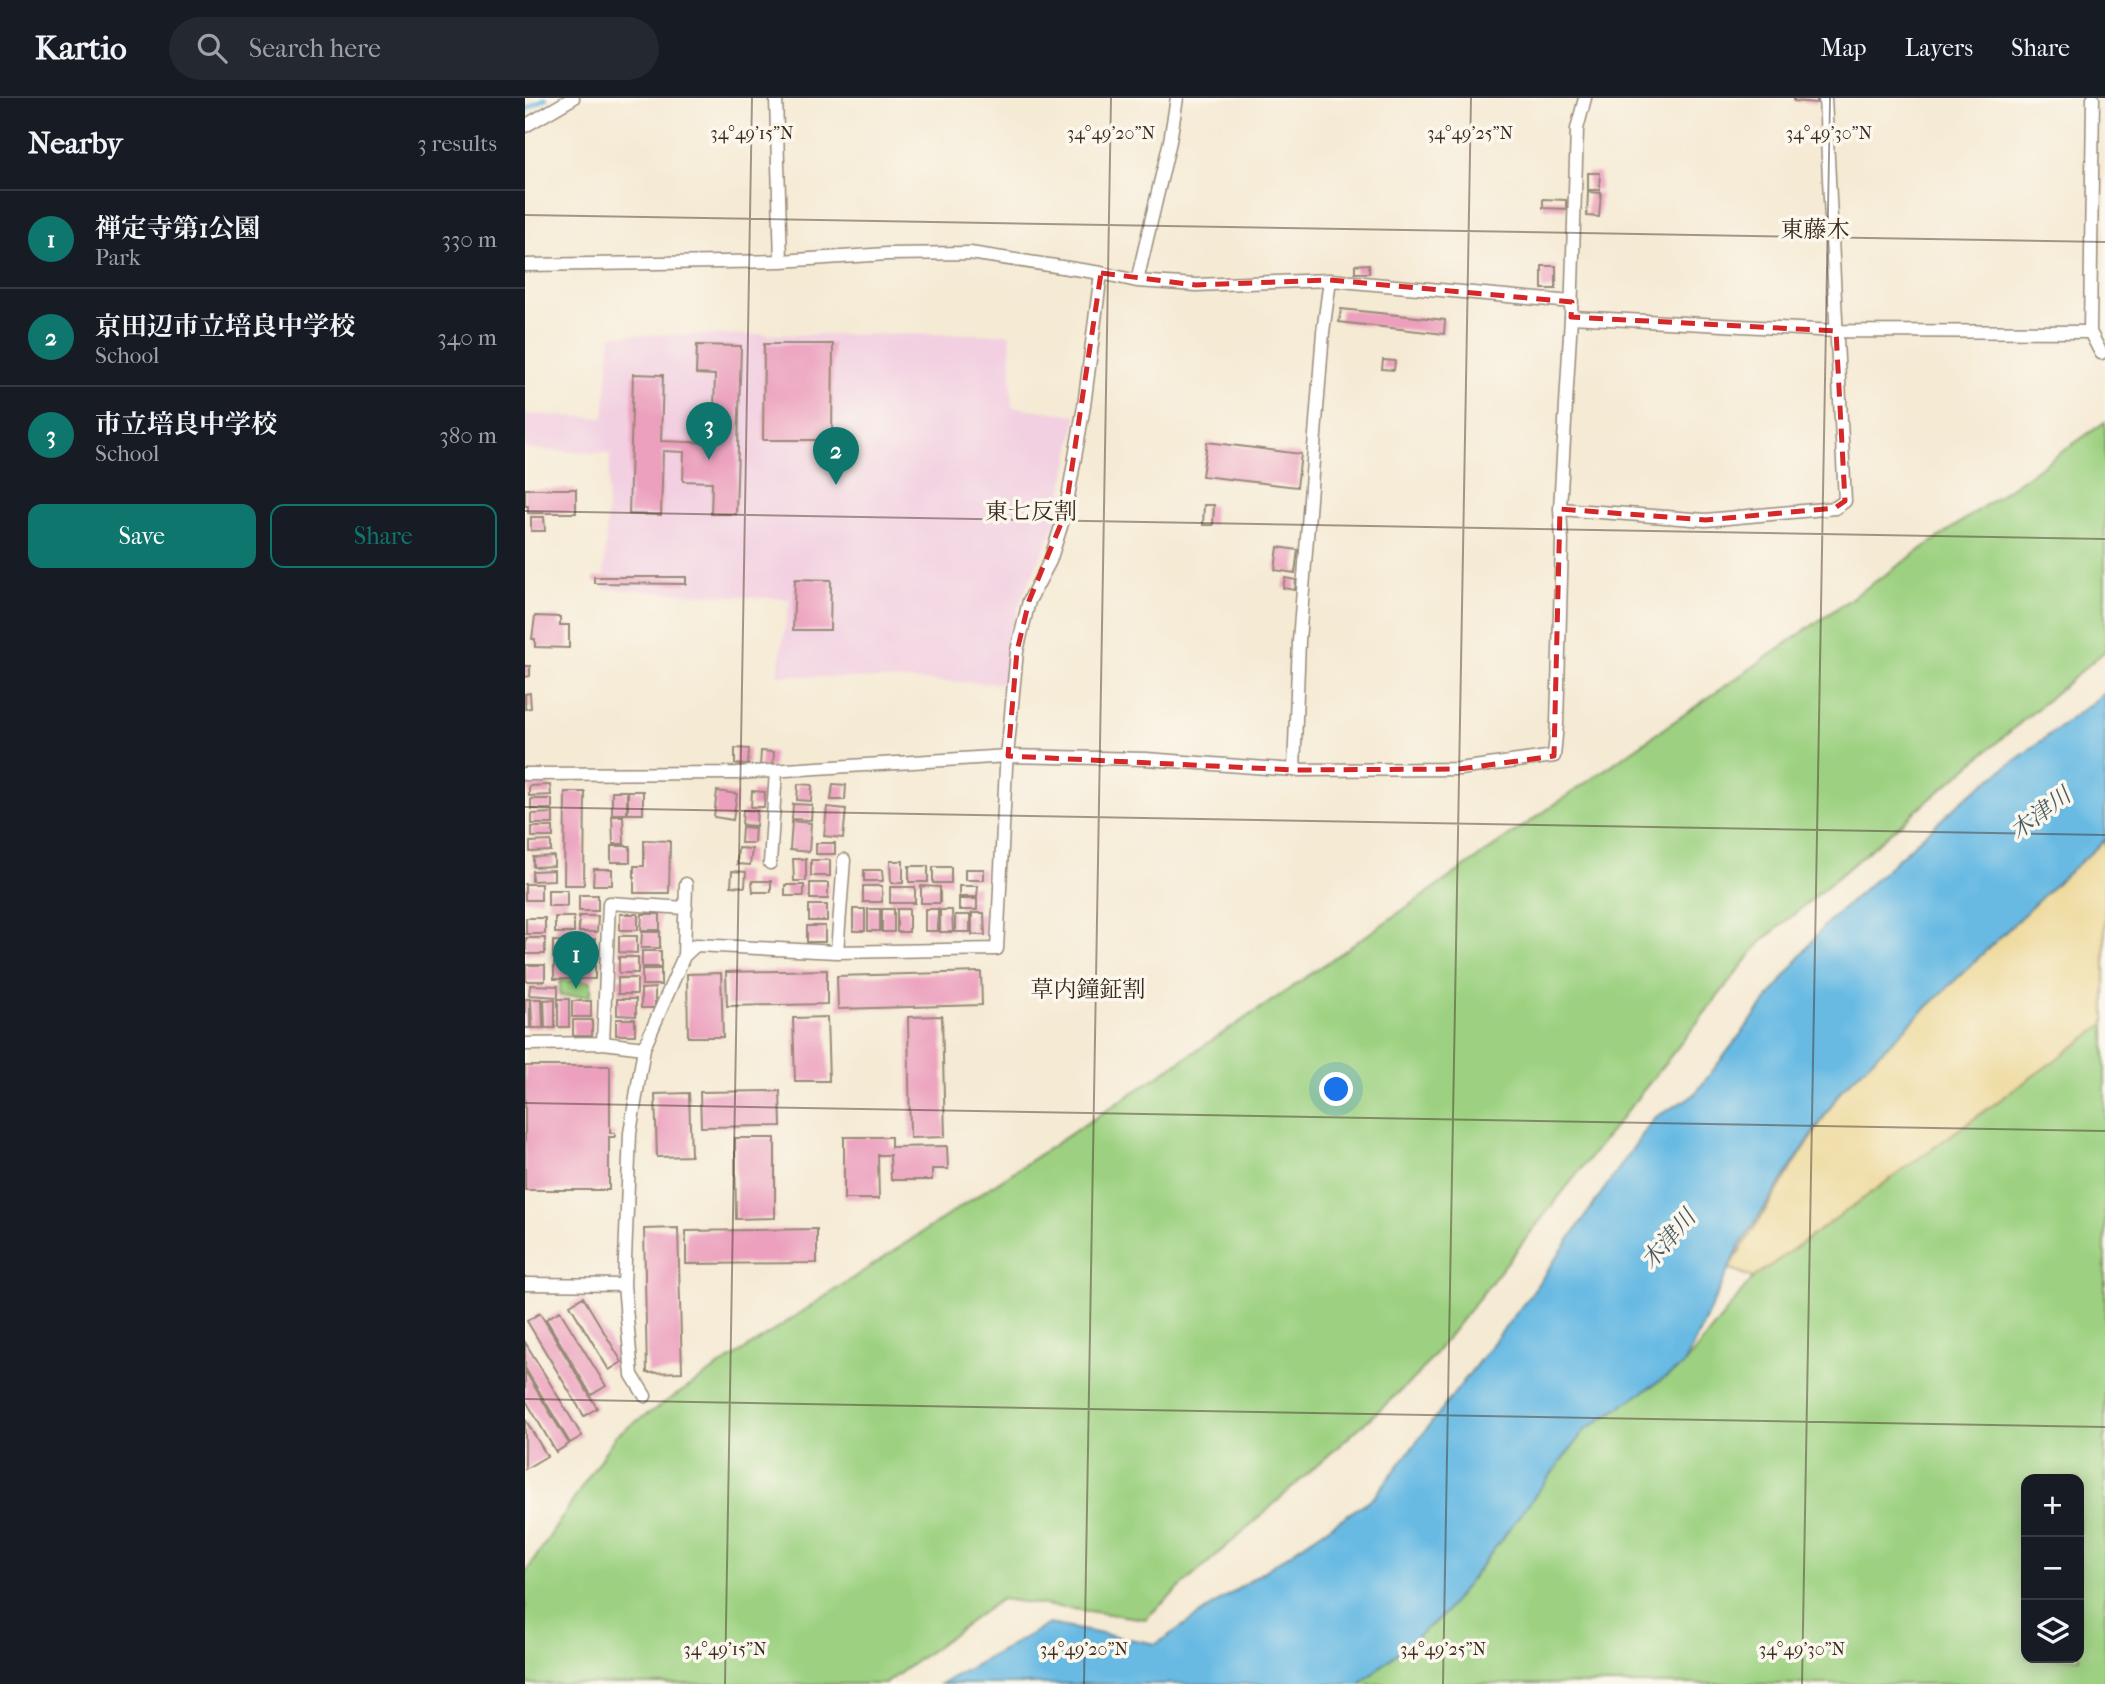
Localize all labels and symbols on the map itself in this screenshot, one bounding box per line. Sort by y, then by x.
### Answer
text: 34°49'15"N [710,123,794,144]
text: 34°49'20"N [1067,123,1156,144]
text: 34°49'25"N [1427,123,1513,144]
text: 34°49'30"N [1786,123,1873,144]
district label: 東藤木 [1781,216,1850,243]
pin: 3 [686,402,732,460]
pin: 2 [813,427,859,485]
district label: 東七反割 [985,498,1077,525]
water label: 木津川 [2005,780,2078,845]
pin: 1 [553,931,599,989]
district label: 草内鐘鉦割 [1031,976,1146,1003]
your location [1319,1072,1353,1106]
water label: 木津川 [1636,1202,1703,1274]
text: 34°49'15"N [683,1639,767,1660]
text: 34°49'20"N [1040,1639,1129,1660]
text: 34°49'25"N [1400,1639,1486,1660]
text: 34°49'30"N [1759,1639,1846,1660]

